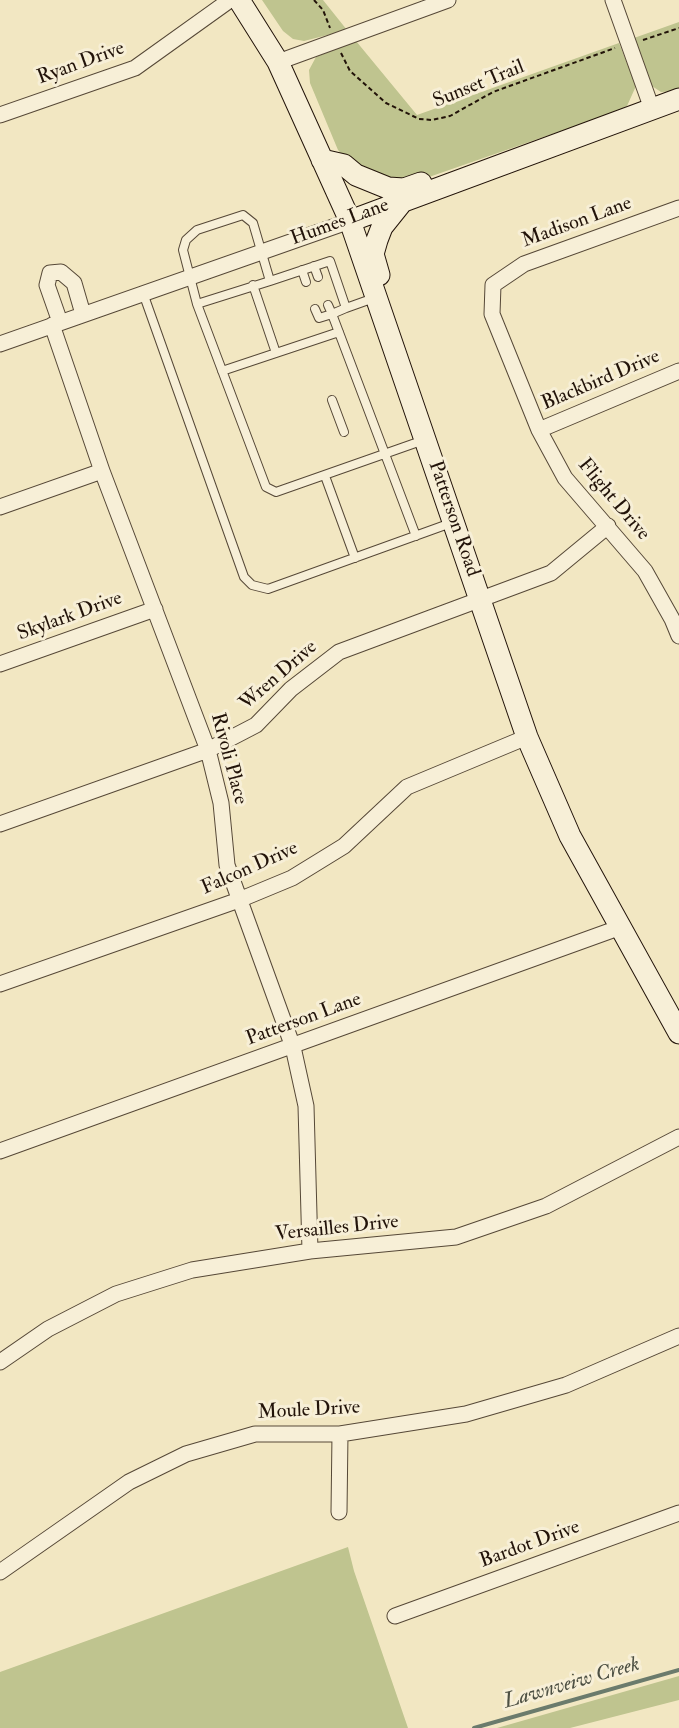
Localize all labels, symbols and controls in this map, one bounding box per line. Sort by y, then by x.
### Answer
street label: Ryan Drive [34,37,128,91]
street label: Sunset Trail [430,56,528,114]
street label: Madison Lane [519,192,635,254]
street label: Humes Lane [288,194,392,252]
street label: Blackbird Drive [538,345,664,417]
street label: Flight Drive [572,454,654,546]
street label: Patterson Road [422,458,484,580]
street label: Skylark Drive [14,587,126,647]
street label: Wren Drive [235,636,323,716]
street label: Rivoli Place [204,711,252,807]
street label: Falcon Drive [198,837,302,901]
street label: Patterson Lane [243,988,365,1052]
street label: Versailles Drive [274,1211,400,1247]
street label: Moule Drive [257,1396,361,1426]
street label: Bardot Drive [477,1516,583,1574]
water label: Lawnveiw Creek [501,1653,643,1715]

